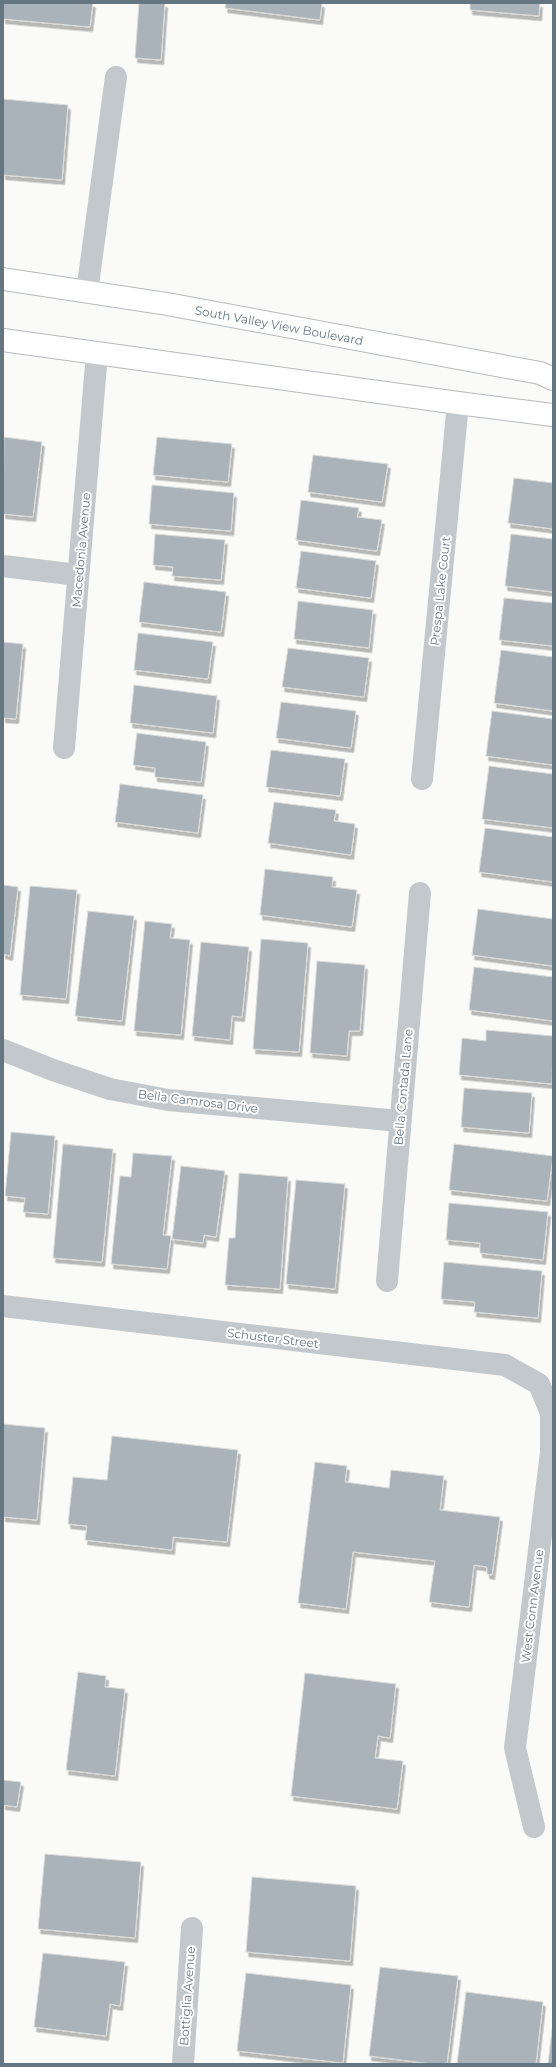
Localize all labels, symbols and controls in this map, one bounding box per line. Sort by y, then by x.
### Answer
street label: South Valley View Boulevard [194,302,365,348]
street label: Macedonia Avenue [69,492,93,608]
street label: Prespa Lake Court [427,536,453,646]
street label: Bella Contada Lane [390,1028,416,1146]
street label: Bella Camrosa Drive [137,1086,259,1116]
street label: Schuster Street [226,1325,320,1351]
street label: West Conn Avenue [518,1548,546,1664]
street label: Bottiglia Avenue [176,1946,198,2046]

